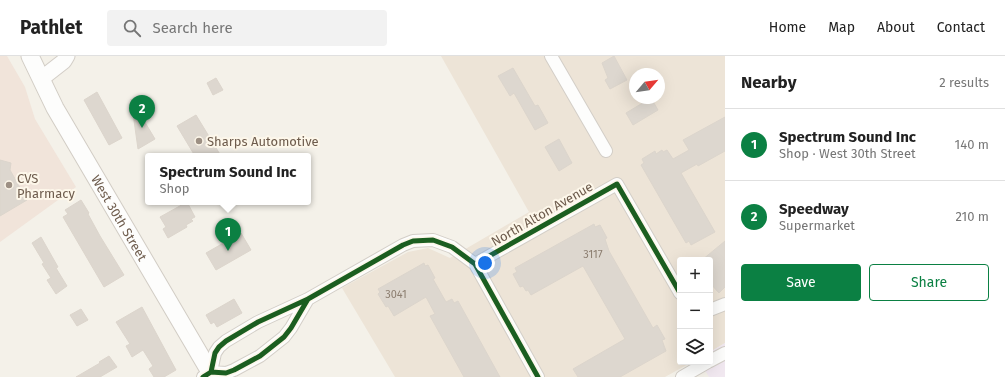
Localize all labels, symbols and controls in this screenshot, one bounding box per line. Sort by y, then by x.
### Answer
search box [107,10,387,46]
text: Pathlet [20,16,83,39]
icon: search [121,17,143,39]
text: Search here [153,19,233,37]
text: Home [769,19,806,36]
text: Map [828,19,855,36]
text: About [877,19,915,36]
text: Contact [937,19,985,36]
north arrow [629,68,665,104]
text: Nearby [741,72,796,93]
text: 2 results [939,75,989,90]
pin: 2 [129,95,155,128]
text: Spectrum Sound Inc [779,128,916,146]
place label: Sharps Automotive [207,134,319,149]
marker: Sharps Automotive [194,136,204,146]
text: 1 [751,137,757,152]
text: 140 m [955,137,989,152]
text: Shop · West 30th Street [779,146,916,161]
popup [145,153,311,205]
text: Spectrum Sound Inc [160,163,296,181]
place label: CVS Pharmacy [17,171,75,201]
street label: West 30th Street [88,172,151,264]
street label: North Alton Avenue [489,179,595,249]
marker: CVS Pharmacy [4,180,14,190]
text: Shop [160,181,190,196]
text: Speedway [779,200,849,218]
text: 2 [751,209,757,224]
text: 210 m [955,209,989,224]
pin: 1 [215,218,241,251]
text: Supermarket [779,218,855,233]
house number: 3117 [583,248,603,261]
your location [475,253,495,273]
map controls [677,257,713,365]
button: + [677,257,713,293]
button: Save [741,264,861,301]
button: Share [869,264,989,301]
house number: 3041 [385,288,407,301]
button: − [677,293,713,329]
button: layers [677,329,713,365]

